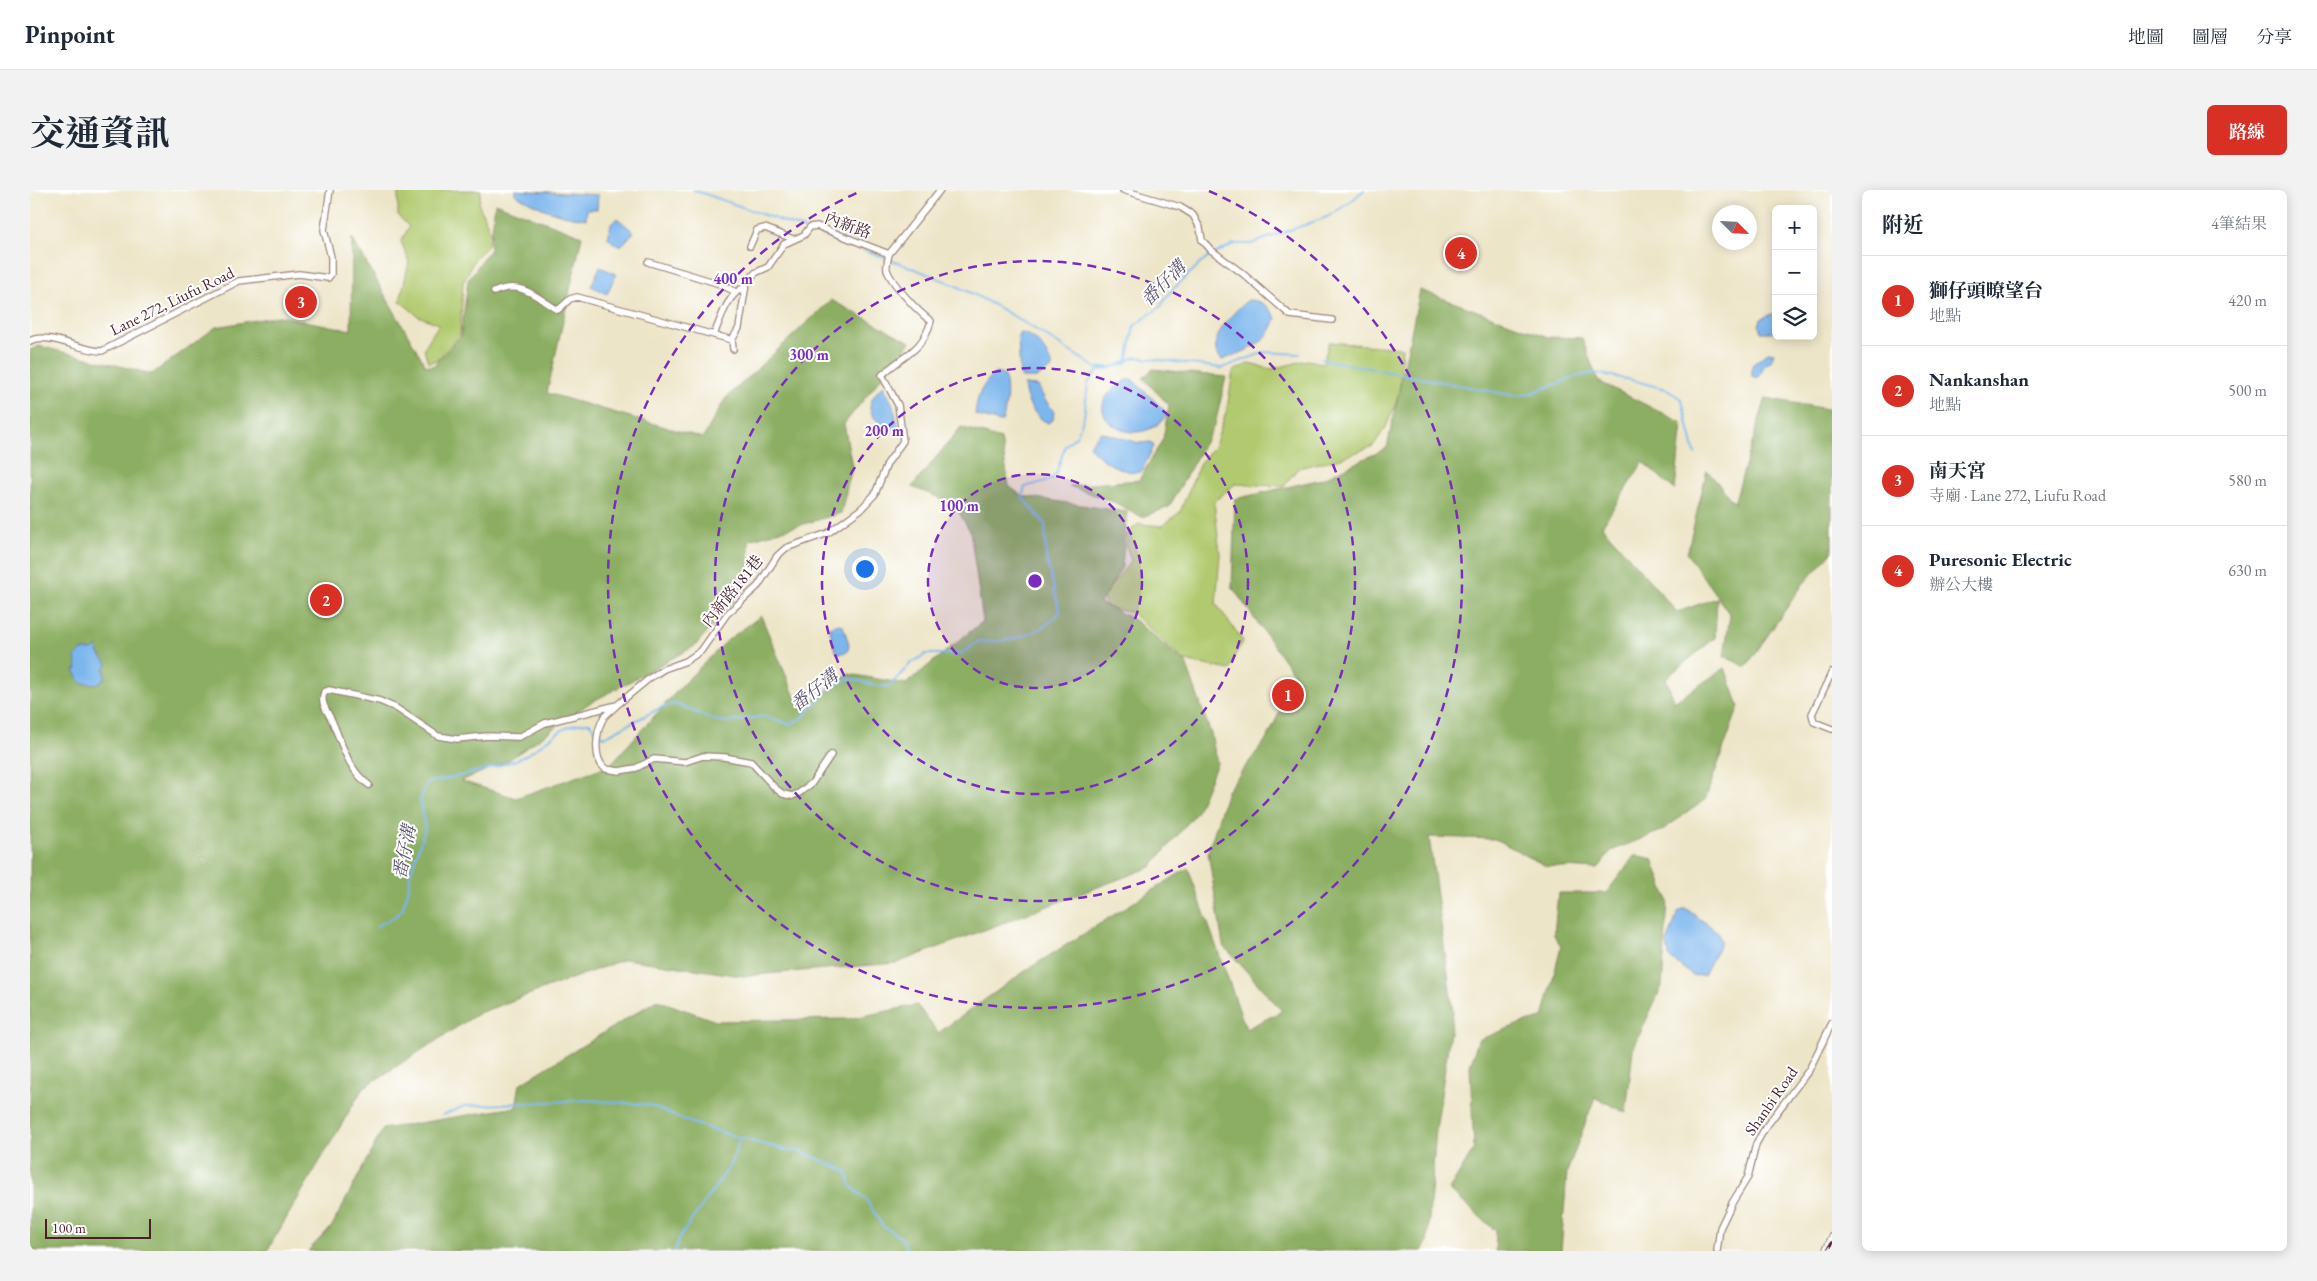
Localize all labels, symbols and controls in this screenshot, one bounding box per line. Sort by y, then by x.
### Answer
text: Pinpoint [25,19,115,50]
text: 地圖 [2128,25,2164,48]
text: 圖層 [2192,25,2228,48]
text: 分享 [2256,25,2292,48]
button: 路線 [2207,105,2287,155]
text: 交通資訊 [30,110,170,155]
north arrow [1712,205,1757,250]
map controls [1772,205,1817,340]
button: + [1772,205,1817,250]
street label: 內新路 [822,207,874,243]
text: 附近 [1882,211,1924,238]
text: 4筆結果 [2211,213,2267,234]
pin: 4 [1445,234,1477,272]
button: − [1772,250,1817,295]
water label: 番仔溝 [1136,254,1192,310]
street label: Lane 272, Liufu Road [107,261,238,340]
text: 400 m [713,269,753,288]
text: 獅仔頭暸望台 [1929,278,2043,303]
pin: 3 [285,283,317,321]
text: 1 [1894,290,1902,311]
text: 420 m [2228,290,2267,311]
button: layers [1772,295,1817,340]
text: 地點 [1929,305,1961,326]
text: 300 m [789,345,829,364]
text: Nankanshan [1929,367,2029,392]
text: 2 [1894,380,1902,401]
text: 500 m [2228,380,2267,401]
text: 地點 [1929,394,1961,415]
text: 200 m [864,421,904,440]
text: 南天宮 [1929,458,1986,483]
text: 3 [1894,470,1902,491]
text: 580 m [2228,470,2267,491]
text: 寺廟 · Lane 272, Liufu Road [1929,485,2106,506]
text: 100 m [939,496,979,515]
text: Puresonic Electric [1929,547,2072,572]
street label: 內新路181巷 [696,551,768,631]
your location [852,556,878,582]
text: 4 [1894,560,1902,581]
text: 630 m [2228,560,2267,581]
centre of rings [1026,572,1044,590]
text: 辦公大樓 [1929,574,1993,595]
pin: 2 [310,581,342,619]
water label: 番仔溝 [786,662,845,716]
pin: 1 [1272,676,1304,714]
water label: 番仔溝 [388,820,421,881]
street label: Shanbi Road [1740,1062,1803,1140]
scale bar [45,1216,151,1239]
text: 100 m [52,1219,86,1237]

